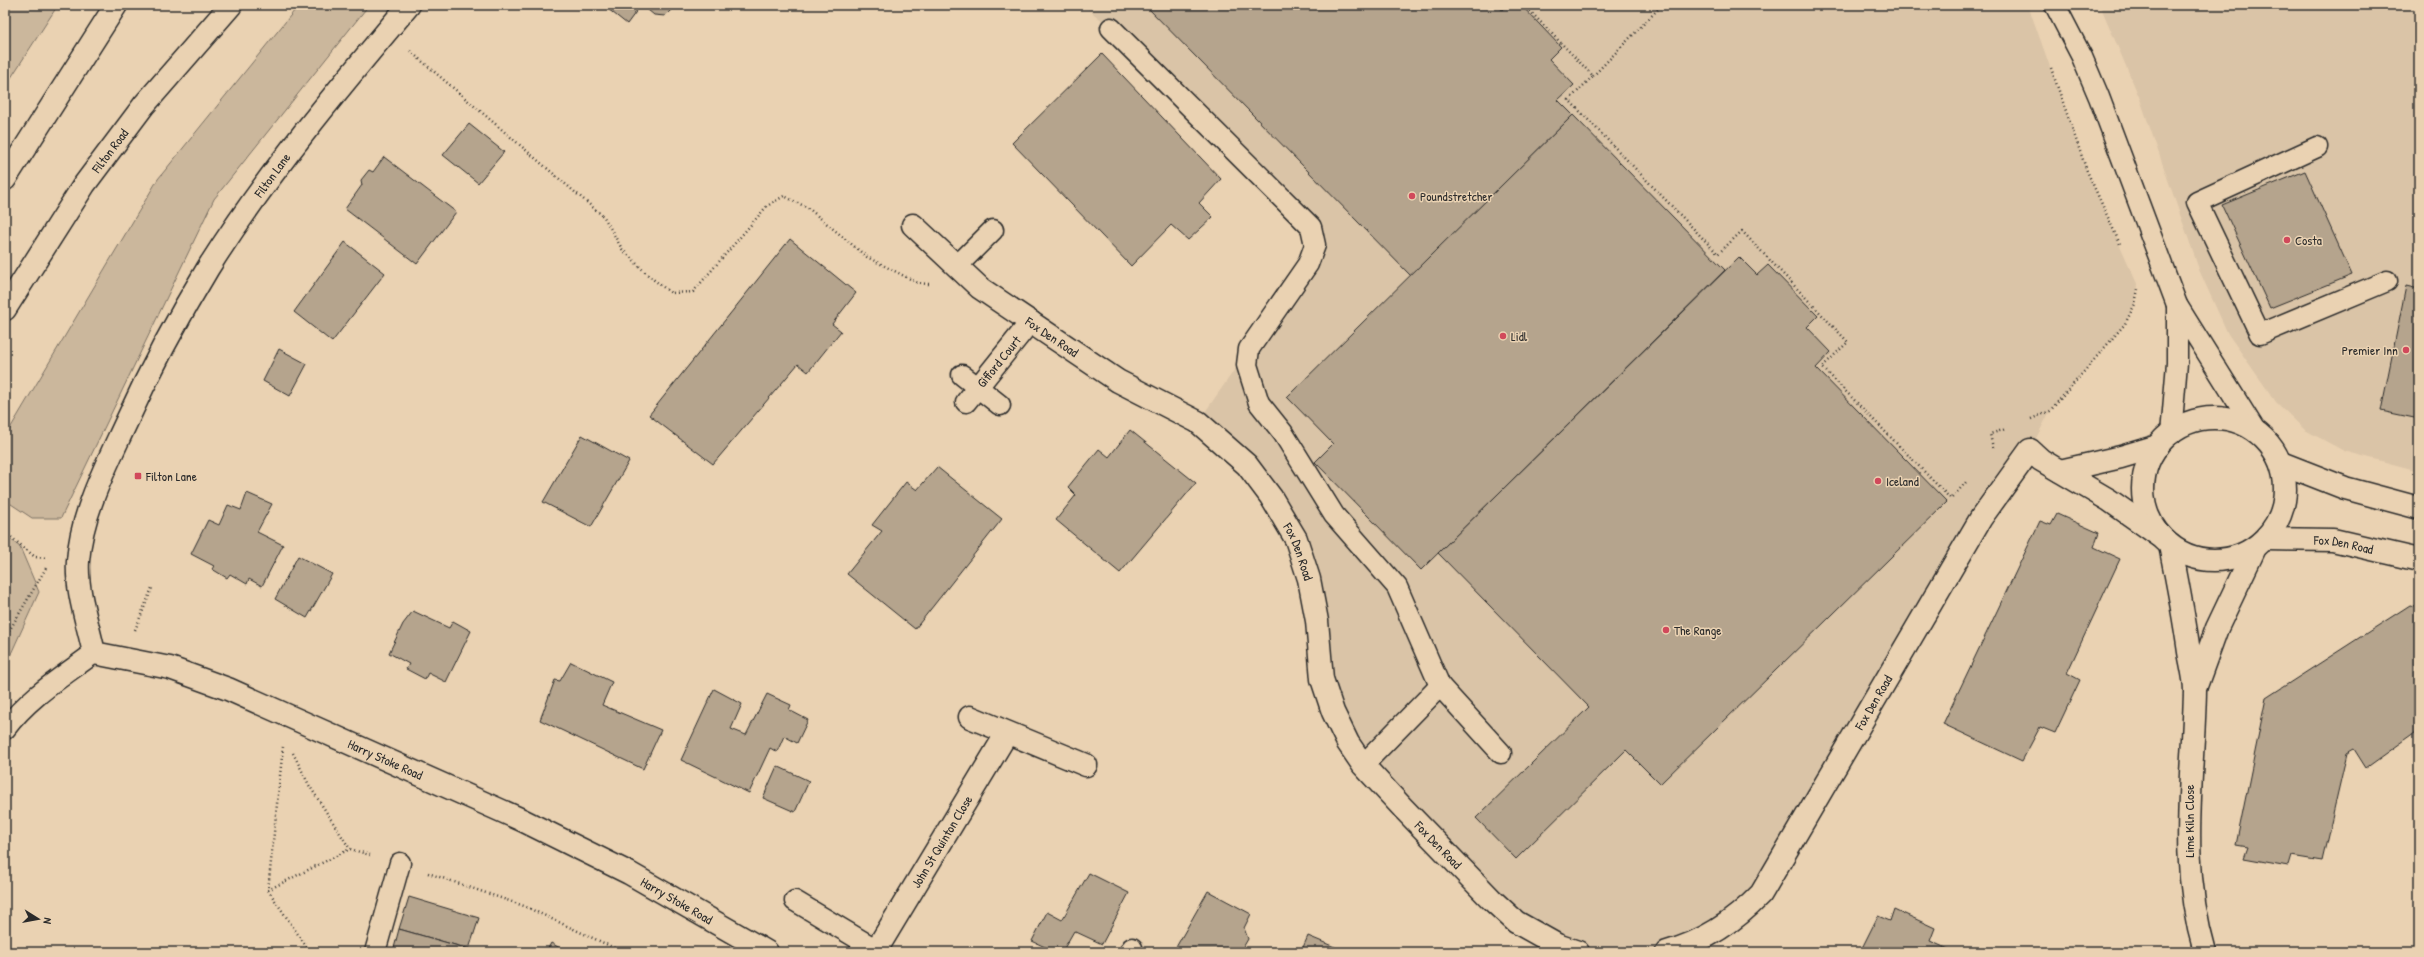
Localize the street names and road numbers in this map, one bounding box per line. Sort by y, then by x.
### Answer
street label: Filton Road [87,125,132,177]
street label: Filton Lane [249,149,294,202]
street label: Fox Den Road [1021,312,1082,361]
street label: Gifford Court [972,331,1025,391]
street label: Fox Den Road [1279,518,1318,583]
street label: Fox Den Road [2313,531,2375,558]
street label: Fox Den Road [1850,672,1896,734]
street label: Harry Stoke Road [345,735,426,784]
street label: Lime Kiln Close [2180,785,2198,857]
street label: John St Quinton Close [907,792,976,891]
street label: Fox Den Road [1410,816,1466,873]
street label: Harry Stoke Road [638,873,716,928]

